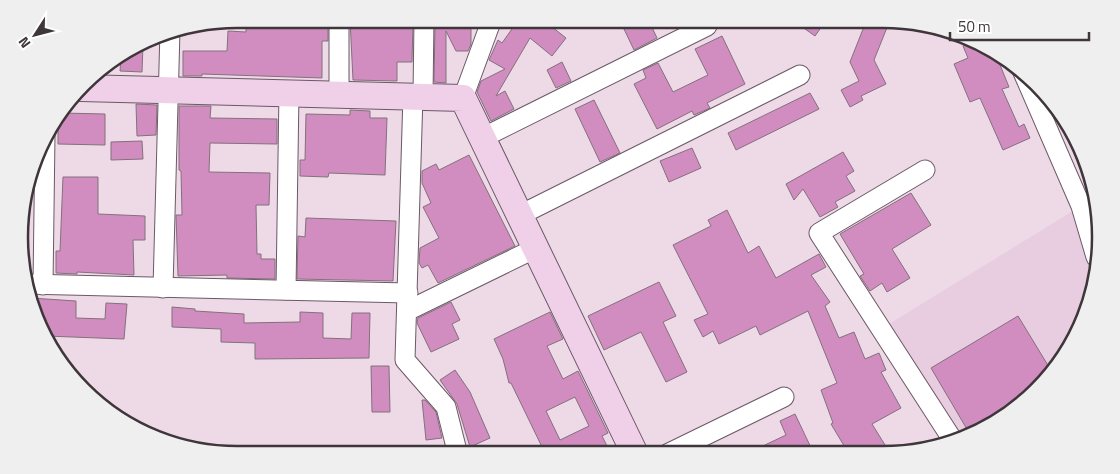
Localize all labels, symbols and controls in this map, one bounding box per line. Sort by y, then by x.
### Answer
north arrow [10,10,60,60]
scale bar [950,10,1089,42]
text: 50 m [958,15,991,38]
text: N [13,33,35,53]

